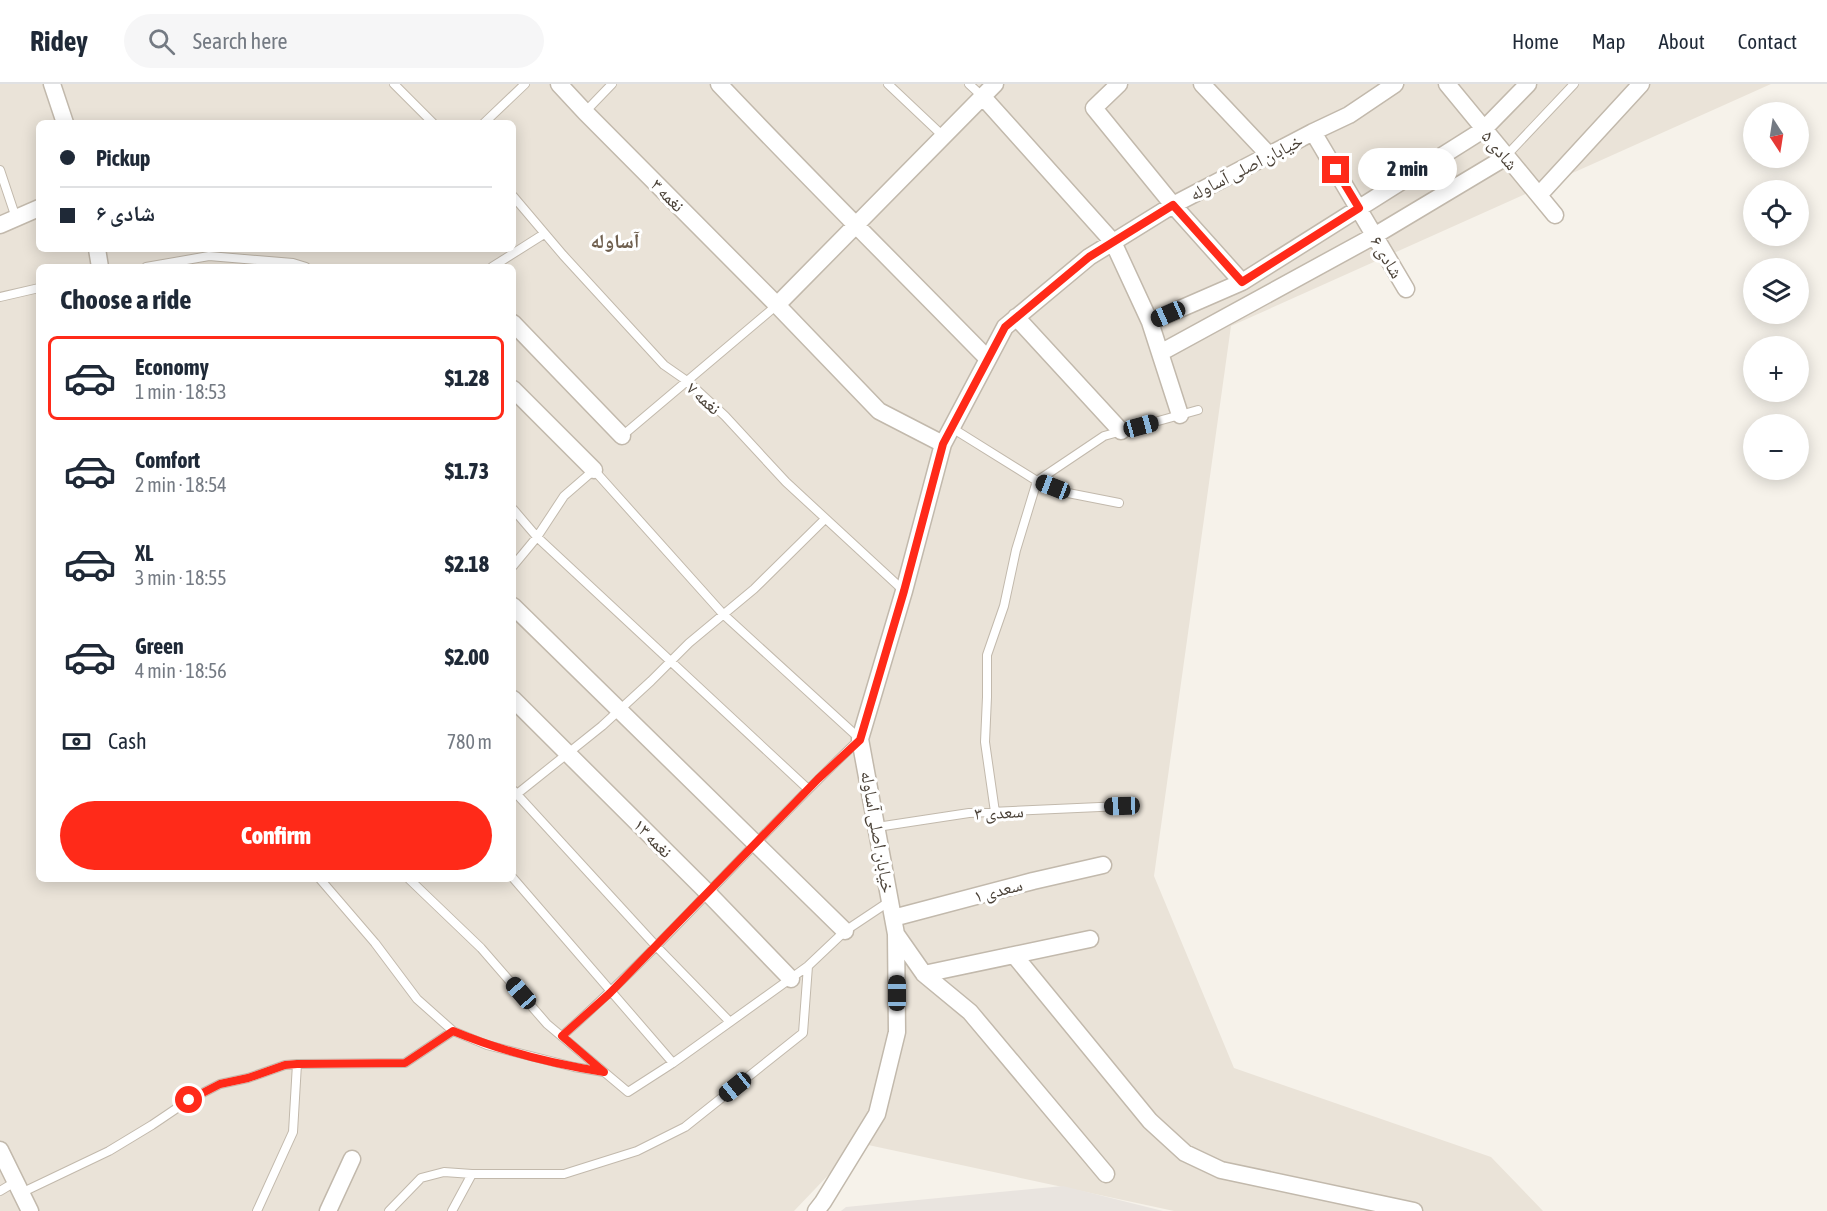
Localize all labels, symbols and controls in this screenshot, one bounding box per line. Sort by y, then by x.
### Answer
search box [124,14,544,68]
text: Ridey [30,25,88,57]
icon: search [145,25,178,58]
text: Search here [193,28,288,54]
text: Home [1512,29,1559,53]
text: Map [1592,29,1626,53]
text: About [1659,29,1705,53]
text: Contact [1738,29,1797,53]
north arrow [1743,102,1809,168]
map controls [1743,102,1809,480]
street label: شادی ۵ [1477,126,1523,175]
street label: خیابان اصلی آساوله [1186,130,1306,205]
text: Pickup [96,145,151,171]
callout: 2 min [1357,149,1456,191]
route end [1322,156,1349,183]
text: 2 min [1387,157,1428,180]
street label: نغمه ۳ [647,174,689,216]
button: locate [1743,180,1809,246]
text: شادی ۶ [96,200,155,226]
district label: آساوله [590,229,640,252]
street label: شادی ۶ [1365,232,1408,282]
button: layers [1743,258,1809,324]
text: Choose a ride [60,284,192,315]
car [1148,298,1188,330]
button: + [1743,336,1809,402]
icon: car [63,351,117,405]
text: Economy [135,354,209,380]
text: $1.28 [445,365,489,391]
street label: نغمه ۷ [683,377,725,419]
text: 1 min · 18:53 [135,380,227,403]
car [1121,413,1161,439]
button: − [1743,414,1809,480]
icon: car [63,444,117,498]
text: Comfort [135,447,200,473]
text: $1.73 [445,458,489,484]
car [1033,472,1073,502]
text: 2 min · 18:54 [135,473,227,496]
icon: car [63,537,117,591]
text: XL [135,540,153,566]
text: $2.18 [445,551,489,577]
text: 3 min · 18:55 [135,566,227,589]
icon: car [63,630,117,684]
text: Green [135,633,184,659]
text: $2.00 [445,644,489,670]
text: 4 min · 18:56 [135,659,227,682]
icon: cash [60,725,93,758]
text: Cash [108,728,147,754]
text: 780 m [447,730,492,753]
street label: خیابان اصلی آساوله [856,769,899,895]
car [1104,796,1140,816]
street label: سعدی ۳ [974,800,1024,825]
button: Confirm [60,801,492,870]
street label: نغمه ۱۳ [629,814,677,862]
street label: سعدی ۱ [971,873,1025,908]
car [502,974,540,1012]
car [888,975,906,1011]
car [715,1069,755,1105]
route start [175,1086,202,1113]

